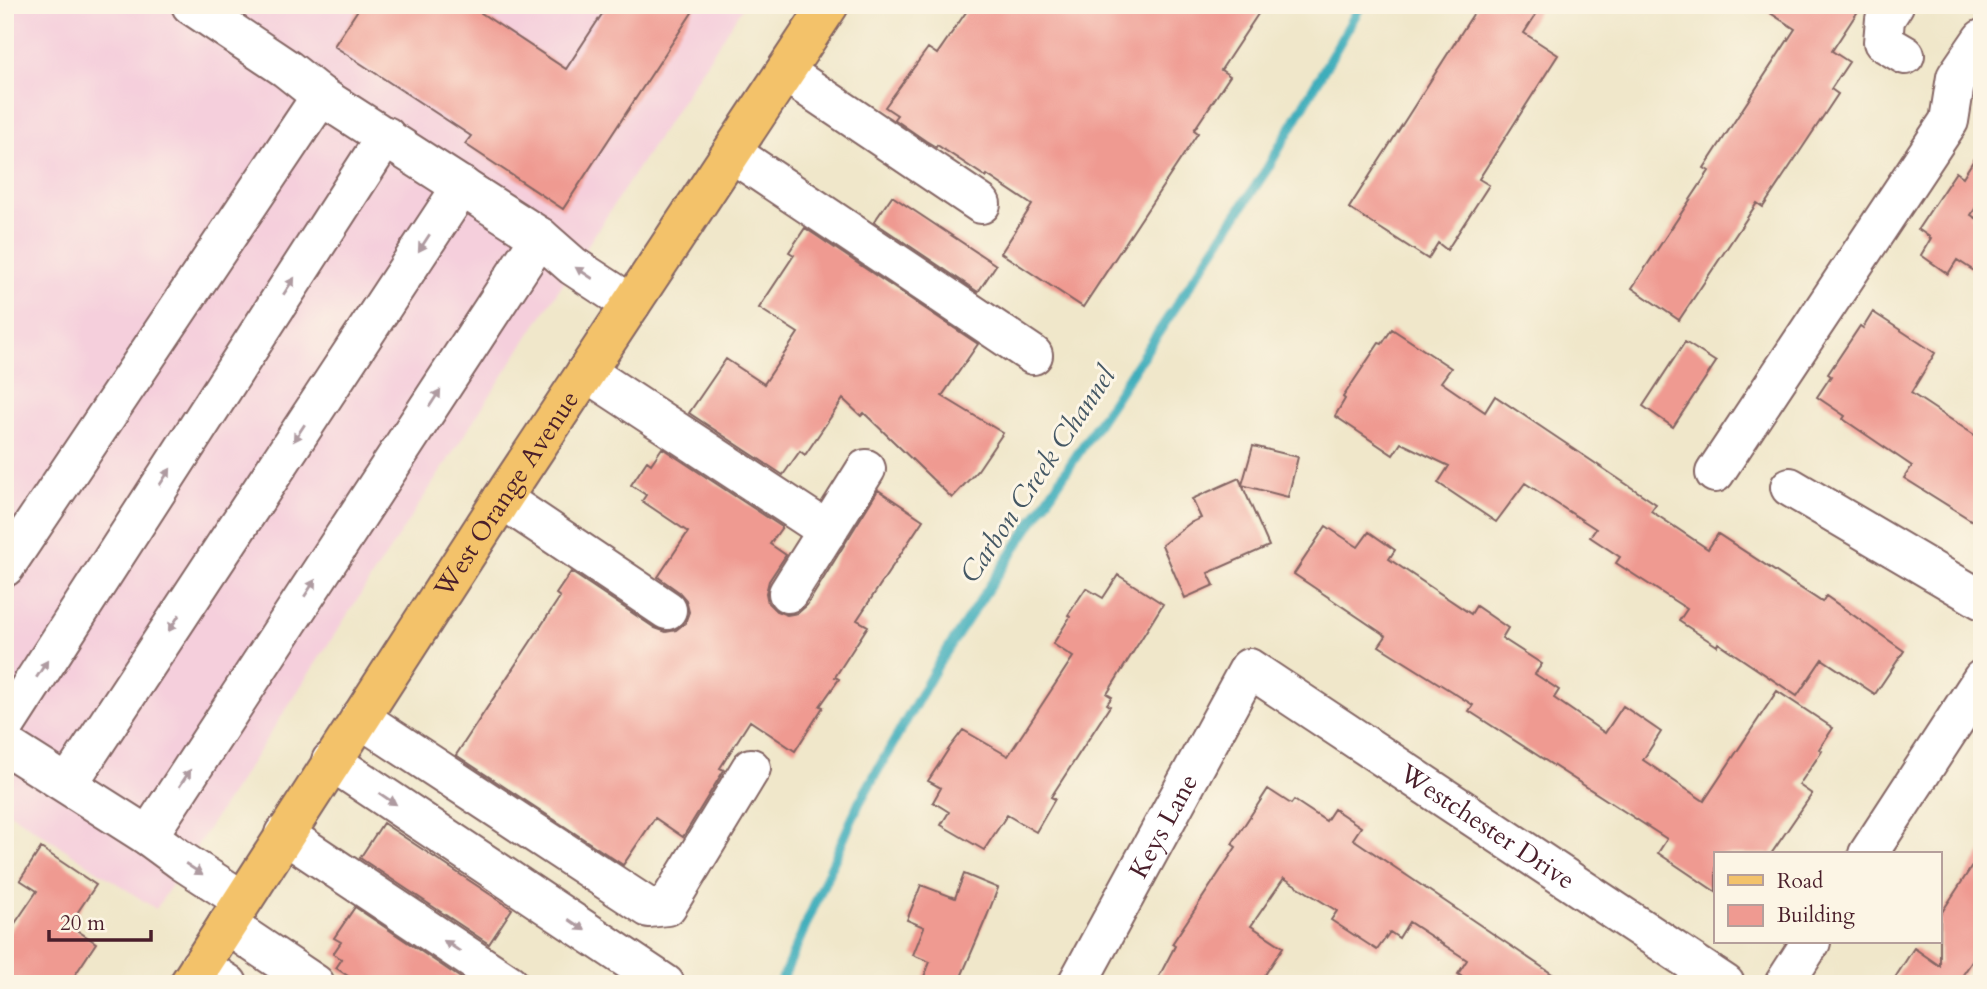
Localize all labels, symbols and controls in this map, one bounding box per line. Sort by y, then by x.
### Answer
one-way arrow [418,233,431,252]
one-way arrow [574,266,594,279]
one-way arrow [282,277,295,296]
water label: Carbon Creek Channel [951,358,1125,590]
street label: West Orange Avenue [426,384,587,605]
one-way arrow [428,388,441,408]
one-way arrow [293,423,306,442]
one-way arrow [159,468,172,487]
one-way arrow [303,579,317,597]
one-way arrow [168,613,181,632]
one-way arrow [36,659,49,678]
street label: Westchester Drive [1392,755,1582,898]
street label: Keys Lane [1121,768,1206,885]
one-way arrow [178,769,191,788]
one-way arrow [379,792,397,806]
legend [1714,852,1941,944]
one-way arrow [184,863,204,876]
text: Road [1777,867,1823,896]
scale bar [49,898,150,942]
text: Building [1777,901,1855,930]
text: 20 m [60,909,105,938]
one-way arrow [568,919,587,932]
one-way arrow [443,939,461,953]

